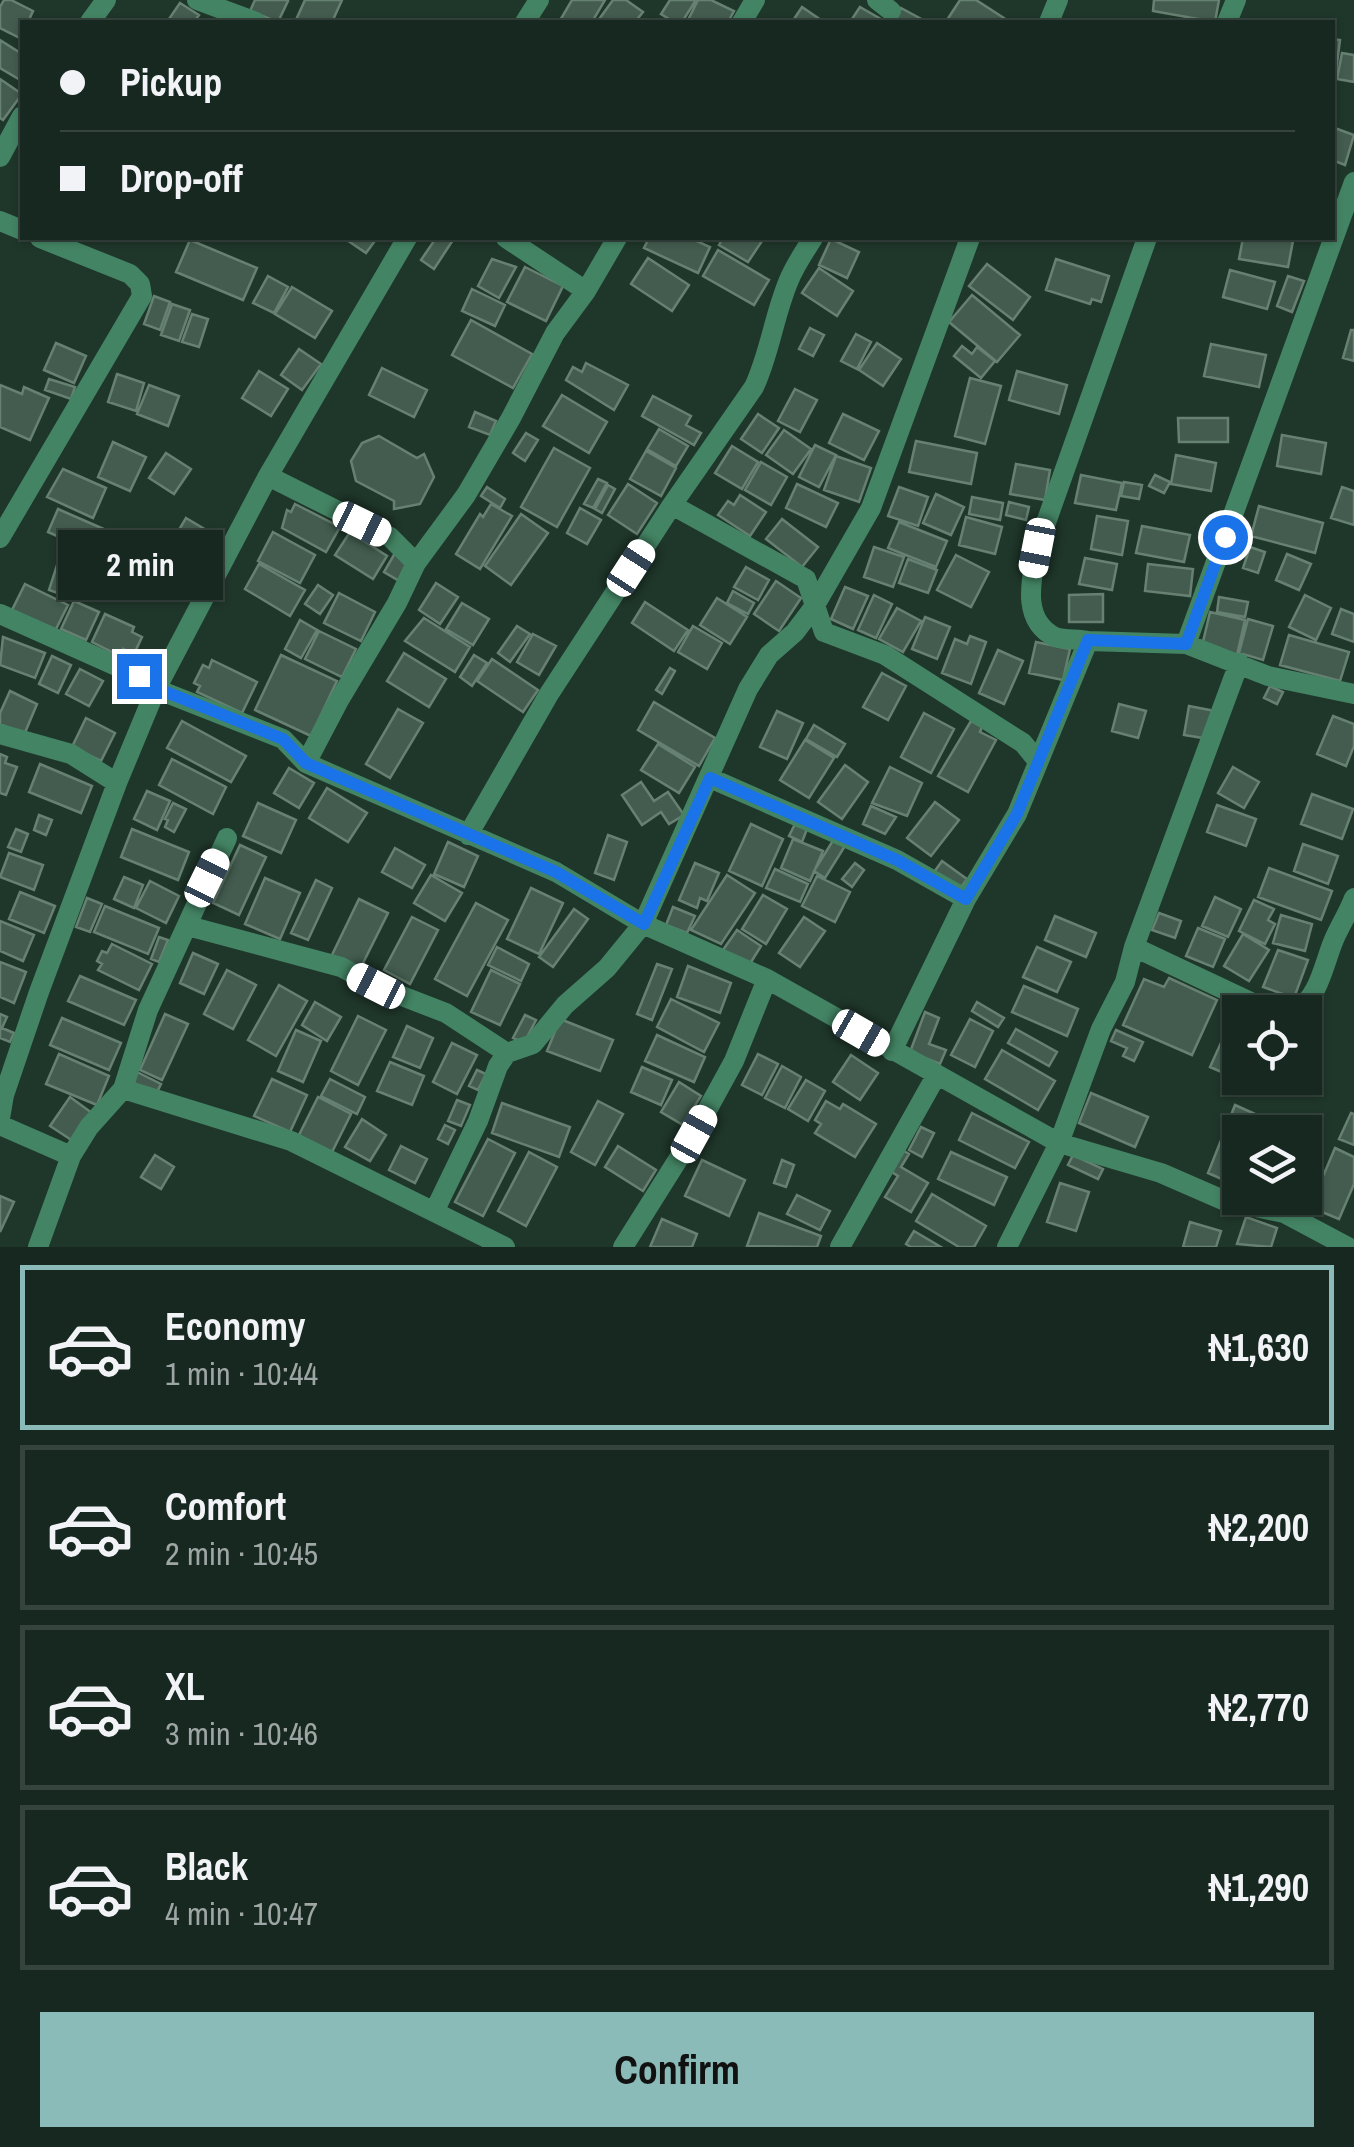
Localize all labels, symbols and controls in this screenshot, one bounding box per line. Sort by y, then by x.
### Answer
text: Pickup [120,57,222,108]
text: Drop-off [120,153,243,204]
car [328,497,396,551]
route start [1203,515,1248,560]
car [1017,516,1057,580]
callout: 2 min [56,531,222,601]
car [602,535,660,601]
text: 2 min [106,543,175,586]
route end [117,654,162,699]
car [180,844,234,912]
car [342,959,410,1013]
map controls [1222,995,1322,1215]
button: locate [1222,995,1322,1095]
car [828,1005,894,1061]
car [666,1100,722,1168]
button: layers [1222,1115,1322,1215]
text: Economy [165,1301,305,1352]
icon: car [45,1303,135,1393]
text: ₦1,630 [1209,1322,1309,1373]
text: 1 min · 10:44 [165,1352,318,1395]
text: Comfort [165,1481,286,1532]
icon: car [45,1483,135,1573]
text: ₦2,200 [1209,1502,1309,1553]
text: 2 min · 10:45 [165,1532,318,1575]
text: XL [165,1661,205,1712]
icon: car [45,1663,135,1753]
text: ₦2,770 [1209,1682,1309,1733]
text: 3 min · 10:46 [165,1712,318,1755]
text: Black [165,1841,248,1892]
icon: car [45,1843,135,1933]
text: ₦1,290 [1209,1862,1309,1913]
text: 4 min · 10:47 [165,1892,318,1935]
button: Confirm [40,2012,1314,2127]

